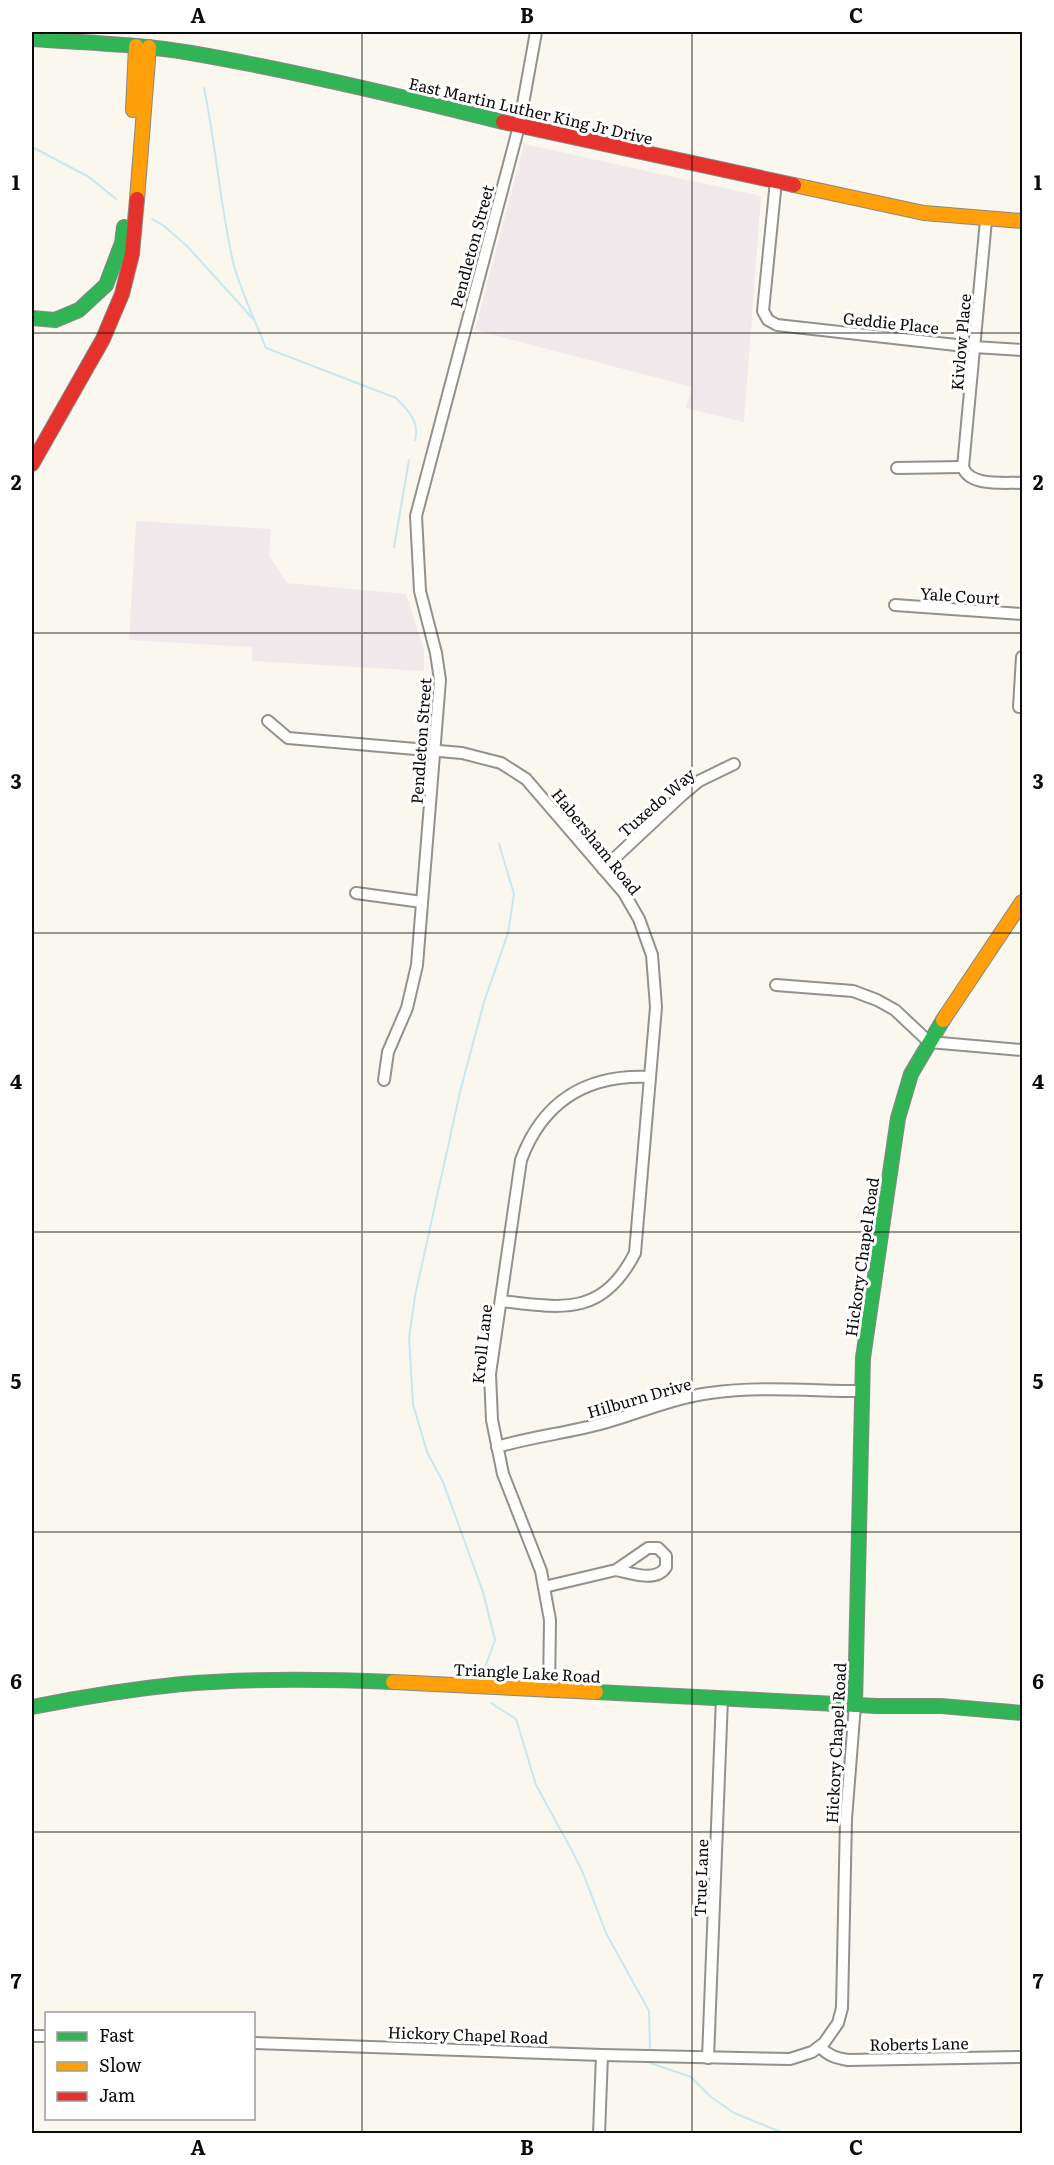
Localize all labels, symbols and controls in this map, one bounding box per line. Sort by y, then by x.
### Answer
text: A [190,0,206,29]
text: B [520,0,534,29]
text: C [849,0,863,29]
street label: East Martin Luther King Jr Drive [407,70,655,150]
text: 1 [12,166,20,196]
text: 1 [1034,166,1042,196]
street label: Pendleton Street [443,181,499,310]
street label: Kivlow Place [944,293,976,391]
street label: Geddie Place [842,305,940,339]
text: 2 [11,466,22,496]
text: 2 [1033,466,1044,496]
street label: Yale Court [919,580,1001,610]
street label: Pendleton Street [404,677,436,805]
street label: Tuxedo Way [612,761,700,842]
text: 3 [10,765,22,795]
text: 3 [1032,765,1044,795]
street label: Habersham Road [547,783,648,900]
text: 4 [10,1065,22,1095]
text: 4 [1032,1065,1044,1095]
street label: Hickory Chapel Road [838,1176,884,1338]
street label: Kroll Lane [465,1303,497,1385]
text: 5 [11,1365,22,1395]
text: 5 [1033,1365,1044,1395]
street label: Hilburn Drive [584,1371,694,1423]
street label: Triangle Lake Road [453,1656,602,1688]
street label: Hickory Chapel Road [819,1662,851,1824]
text: 6 [10,1665,22,1695]
text: 6 [1032,1665,1044,1695]
street label: True Lane [687,1839,713,1917]
text: 7 [11,1965,22,1995]
text: 7 [1033,1965,1044,1995]
legend [45,2012,255,2120]
street label: Hickory Chapel Road [387,2019,549,2049]
text: Fast [99,2021,135,2048]
street label: Roberts Lane [869,2030,969,2056]
text: Slow [99,2051,142,2078]
text: Jam [99,2081,135,2108]
text: A [190,2131,206,2161]
text: B [520,2131,534,2161]
text: C [849,2131,863,2161]

